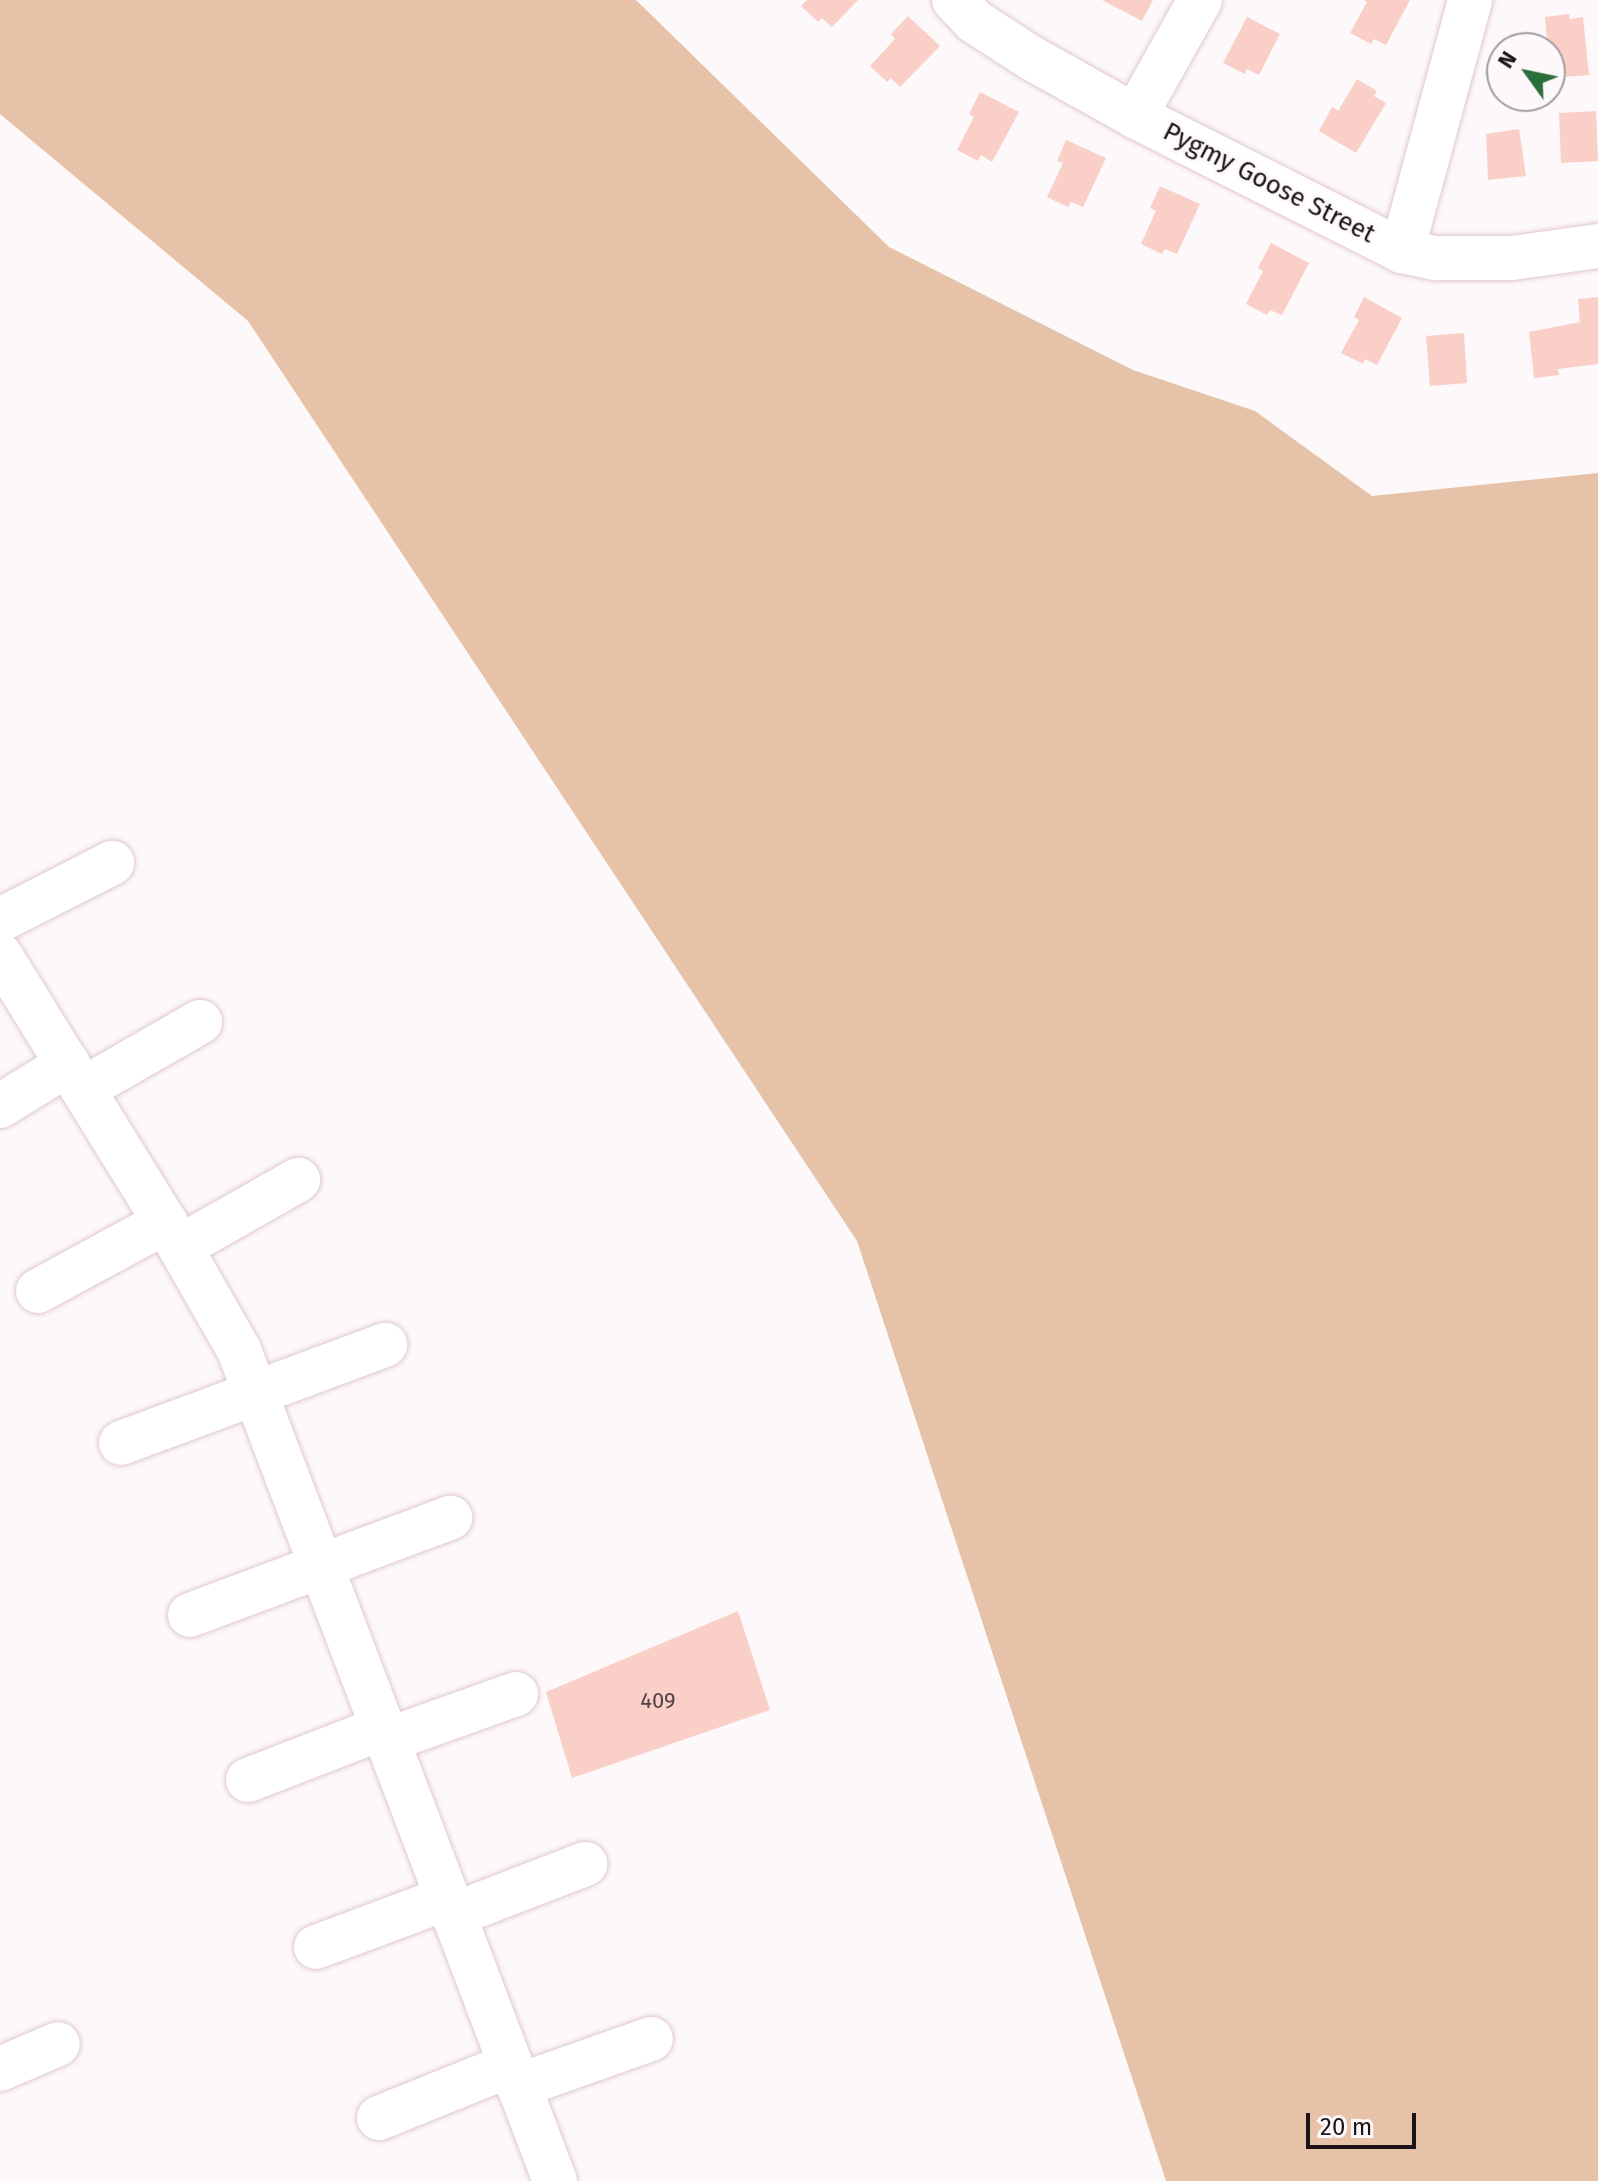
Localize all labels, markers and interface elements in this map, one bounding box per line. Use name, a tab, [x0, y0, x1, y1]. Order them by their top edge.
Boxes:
north arrow	[1486, 32, 1566, 112]
text: N	[1492, 46, 1522, 73]
street label: Pygmy Goose Street	[1158, 116, 1380, 250]
house number: 409	[640, 1688, 676, 1714]
scale bar	[1310, 2097, 1420, 2147]
text: 20 m	[1320, 2113, 1372, 2141]

